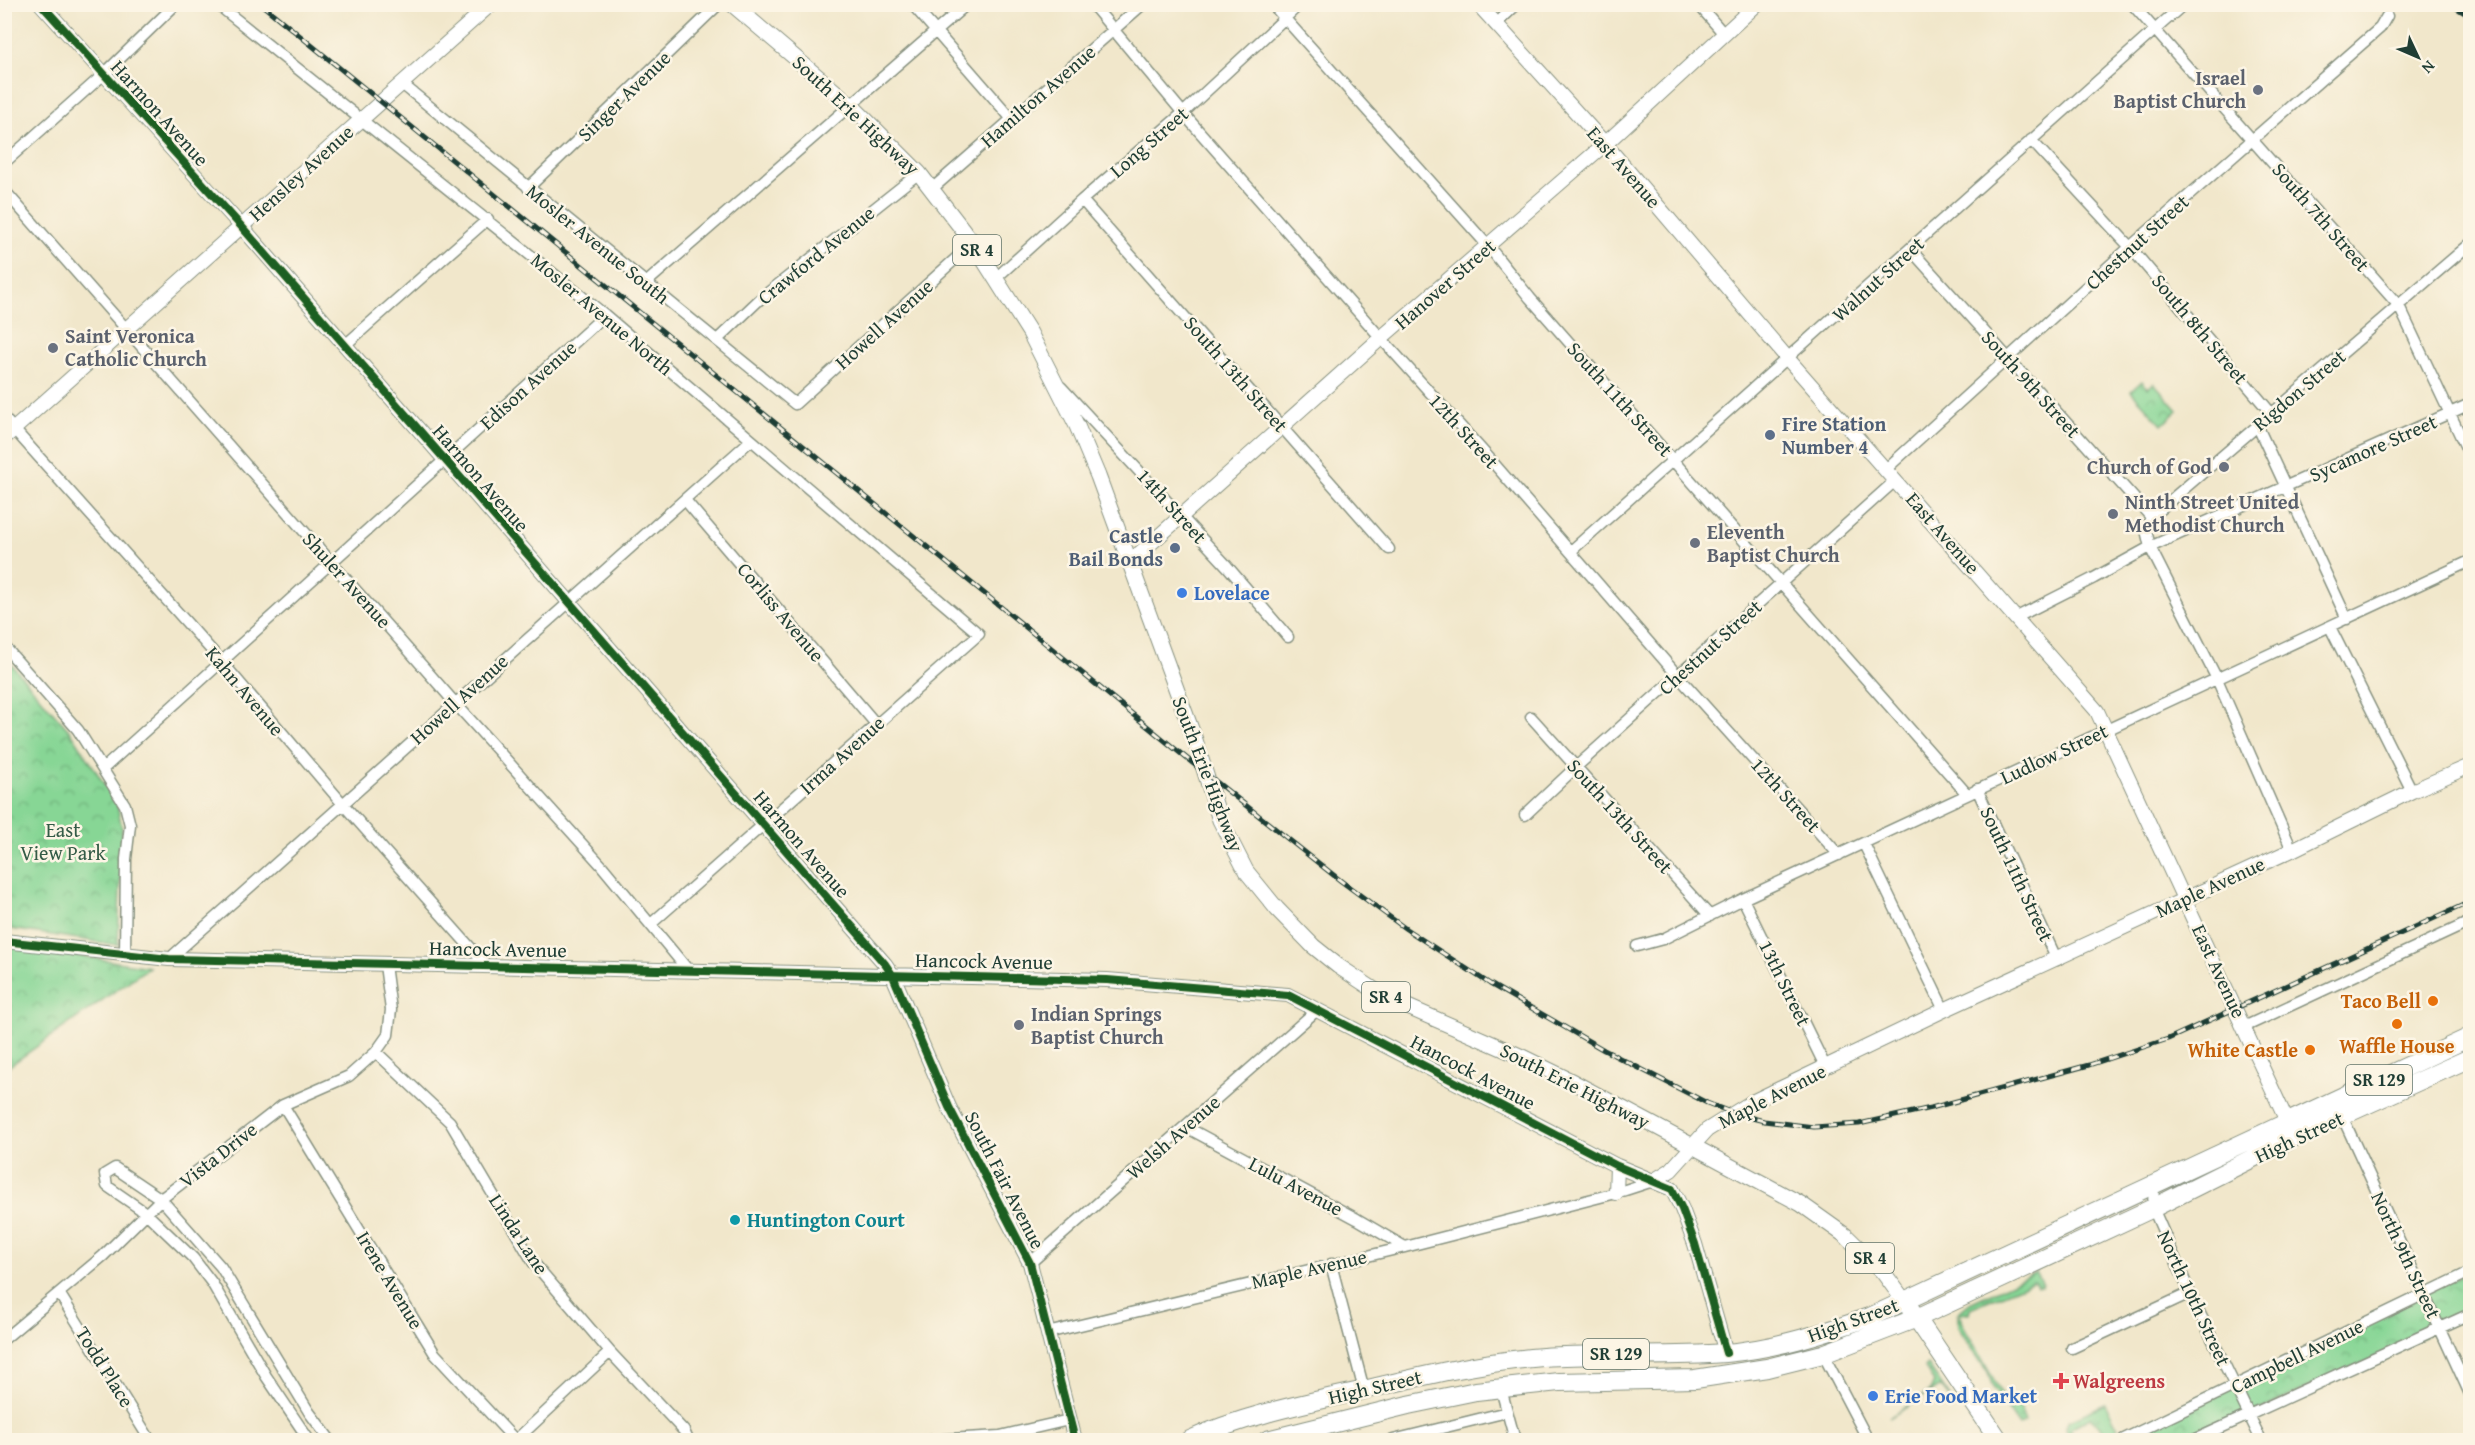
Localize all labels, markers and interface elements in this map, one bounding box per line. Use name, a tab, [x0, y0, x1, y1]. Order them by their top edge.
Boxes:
north arrow	[2388, 27, 2448, 87]
street label: Hamilton Avenue	[974, 37, 1102, 154]
street label: Singer Avenue	[570, 44, 677, 148]
street label: South Erie Highway	[786, 48, 926, 181]
street label: Harmon Avenue	[105, 53, 216, 172]
text: N	[2416, 55, 2441, 80]
place label: Israel Baptist Church	[2113, 63, 2246, 115]
marker: Israel Baptist Church	[2251, 83, 2265, 97]
street label: Long Street	[1103, 99, 1194, 184]
street label: Hensley Avenue	[242, 117, 360, 228]
street label: East Avenue	[1580, 119, 1668, 214]
street label: South 7th Street	[2266, 156, 2377, 278]
street label: Mosler Avenue South	[520, 177, 676, 311]
street label: Chestnut Street	[2078, 187, 2195, 296]
street label: Crawford Avenue	[751, 198, 881, 311]
street label: Walnut Street	[1825, 229, 1930, 328]
street label: Hanover Street	[1388, 231, 1502, 336]
road number: SR 4	[953, 235, 1001, 265]
street label: Mosler Avenue North	[525, 245, 680, 382]
street label: South 8th Street	[2145, 267, 2255, 390]
street label: Howell Avenue	[828, 272, 939, 376]
street label: South 13th Street	[1178, 309, 1295, 438]
place label: Saint Veronica Catholic Church	[65, 321, 207, 373]
street label: South 9th Street	[1975, 323, 2088, 444]
street label: Edison Avenue	[473, 333, 583, 436]
street label: South 11th Street	[1561, 335, 1680, 463]
marker: Saint Veronica Catholic Church	[46, 341, 60, 355]
street label: Rigdon Street	[2246, 342, 2352, 437]
street label: 12th Street	[1423, 387, 1506, 475]
street label: Sycamore Street	[2304, 406, 2441, 489]
place label: Fire Station Number 4	[1782, 409, 1886, 461]
street label: Harmon Avenue	[426, 417, 536, 538]
marker: Fire Station Number 4	[1763, 428, 1777, 442]
place label: Church of God	[2087, 452, 2213, 481]
marker: Church of God	[2217, 460, 2231, 474]
street label: 14th Street	[1131, 462, 1214, 550]
street label: East Avenue	[1899, 485, 1987, 580]
place label: Ninth Street United Methodist Church	[2125, 487, 2300, 539]
marker: Ninth Street United Methodist Church	[2106, 507, 2120, 521]
place label: Eleventh Baptist Church	[1707, 517, 1840, 569]
place label: Castle Bail Bonds	[1069, 521, 1163, 573]
street label: Shuler Avenue	[296, 525, 399, 634]
marker: Eleventh Baptist Church	[1688, 536, 1702, 550]
marker: Castle Bail Bonds	[1168, 541, 1182, 555]
street label: Corliss Avenue	[731, 556, 832, 668]
place label: Lovelace	[1194, 578, 1270, 607]
marker: Lovelace	[1175, 586, 1189, 600]
street label: Chestnut Street	[1651, 592, 1768, 701]
street label: Kahn Avenue	[199, 639, 292, 742]
street label: Howell Avenue	[403, 647, 514, 751]
street label: South Erie Highway	[1165, 692, 1252, 856]
street label: Irma Avenue	[793, 708, 891, 801]
street label: Ludlow Street	[1995, 716, 2112, 791]
street label: 12th Street	[1745, 751, 1828, 839]
street label: South 13th Street	[1561, 752, 1680, 880]
street label: Harmon Avenue	[747, 783, 857, 904]
street label: South 11th Street	[1973, 801, 2061, 946]
park label: East View Park	[20, 815, 106, 867]
street label: Maple Avenue	[2150, 849, 2269, 925]
street label: East Avenue	[2185, 919, 2254, 1022]
street label: Hancock Avenue	[429, 933, 567, 964]
street label: 13th Street	[1752, 935, 1819, 1031]
street label: Hancock Avenue	[915, 945, 1053, 976]
road number: SR 4	[1362, 982, 1410, 1012]
place label: Taco Bell	[2341, 986, 2421, 1015]
marker: Taco Bell	[2426, 994, 2440, 1008]
place label: Indian Springs Baptist Church	[1031, 999, 1164, 1051]
marker: Waffle House	[2390, 1017, 2404, 1031]
marker: Indian Springs Baptist Church	[1012, 1018, 1026, 1032]
street label: Hancock Avenue	[1406, 1026, 1541, 1117]
place label: Waffle House	[2339, 1031, 2455, 1060]
street label: South Erie Highway	[1495, 1035, 1655, 1136]
place label: White Castle	[2187, 1035, 2298, 1064]
marker: White Castle	[2303, 1043, 2317, 1057]
street label: Maple Avenue	[1713, 1056, 1831, 1135]
road number: SR 129	[2346, 1065, 2412, 1095]
street label: Welsh Avenue	[1119, 1088, 1226, 1186]
street label: High Street	[2250, 1103, 2348, 1170]
street label: South Fair Avenue	[958, 1106, 1053, 1254]
street label: Vista Drive	[172, 1115, 263, 1194]
street label: Lulu Avenue	[1244, 1149, 1348, 1223]
street label: North 9th Street	[2364, 1187, 2449, 1323]
street label: Linda Lane	[482, 1188, 556, 1280]
place label: Huntington Court	[747, 1205, 905, 1234]
marker: Huntington Court	[728, 1213, 742, 1227]
street label: Irene Avenue	[350, 1225, 431, 1334]
street label: North 10th Street	[2150, 1225, 2239, 1370]
street label: Maple Avenue	[1248, 1241, 1369, 1296]
road number: SR 4	[1846, 1243, 1894, 1273]
street label: High Street	[1803, 1290, 1902, 1349]
street label: Campbell Avenue	[2226, 1311, 2368, 1400]
street label: Todd Place	[69, 1321, 142, 1413]
road number: SR 129	[1583, 1339, 1649, 1369]
street label: High Street	[1325, 1362, 1424, 1411]
place label: Walgreens	[2073, 1366, 2165, 1395]
marker: Walgreens	[2054, 1374, 2068, 1388]
place label: Erie Food Market	[1885, 1381, 2037, 1410]
marker: Erie Food Market	[1866, 1389, 1880, 1403]

